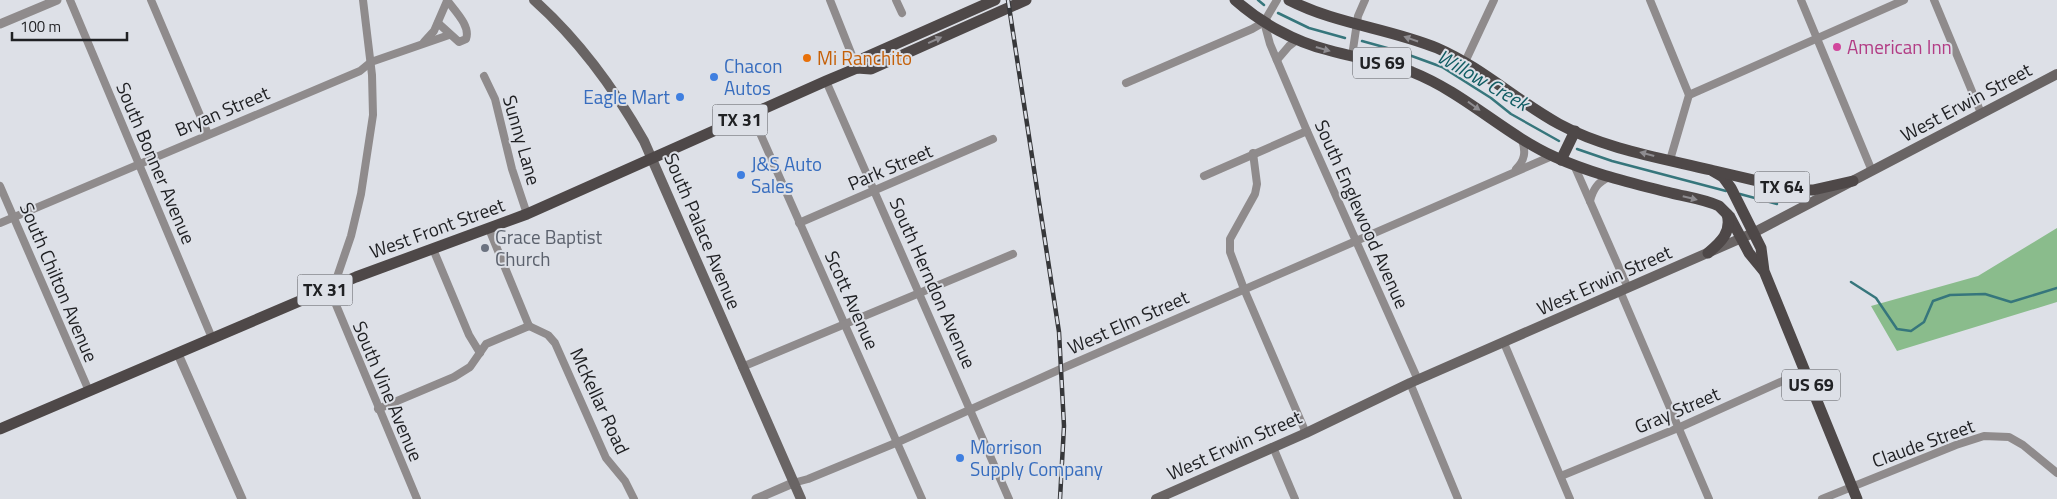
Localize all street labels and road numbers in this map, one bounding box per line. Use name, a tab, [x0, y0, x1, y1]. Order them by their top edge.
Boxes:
road number: US 69	[1353, 48, 1411, 78]
street label: West Erwin Street	[1895, 55, 2037, 148]
street label: South Bonner Avenue	[109, 77, 204, 248]
street label: Bryan Street	[170, 77, 274, 143]
street label: Sunny Lane	[496, 91, 549, 188]
road number: TX 31	[712, 104, 768, 136]
street label: South Englewood Avenue	[1308, 115, 1417, 313]
street label: Park Street	[843, 136, 937, 197]
street label: South Palace Avenue	[657, 148, 750, 314]
road number: TX 64	[1754, 172, 1810, 202]
street label: West Front Street	[365, 190, 509, 265]
street label: South Herndon Avenue	[883, 193, 984, 373]
street label: South Chilton Avenue	[13, 197, 106, 366]
street label: West Erwin Street	[1532, 237, 1676, 322]
street label: Scott Avenue	[818, 246, 887, 354]
road number: TX 31	[298, 274, 352, 306]
street label: West Elm Street	[1063, 282, 1193, 361]
street label: South Vine Avenue	[346, 316, 431, 466]
street label: McKellar Road	[563, 343, 638, 459]
road number: US 69	[1782, 370, 1840, 400]
street label: Gray Street	[1630, 378, 1724, 440]
street label: West Erwin Street	[1162, 402, 1306, 487]
street label: Claude Street	[1868, 410, 1978, 474]

